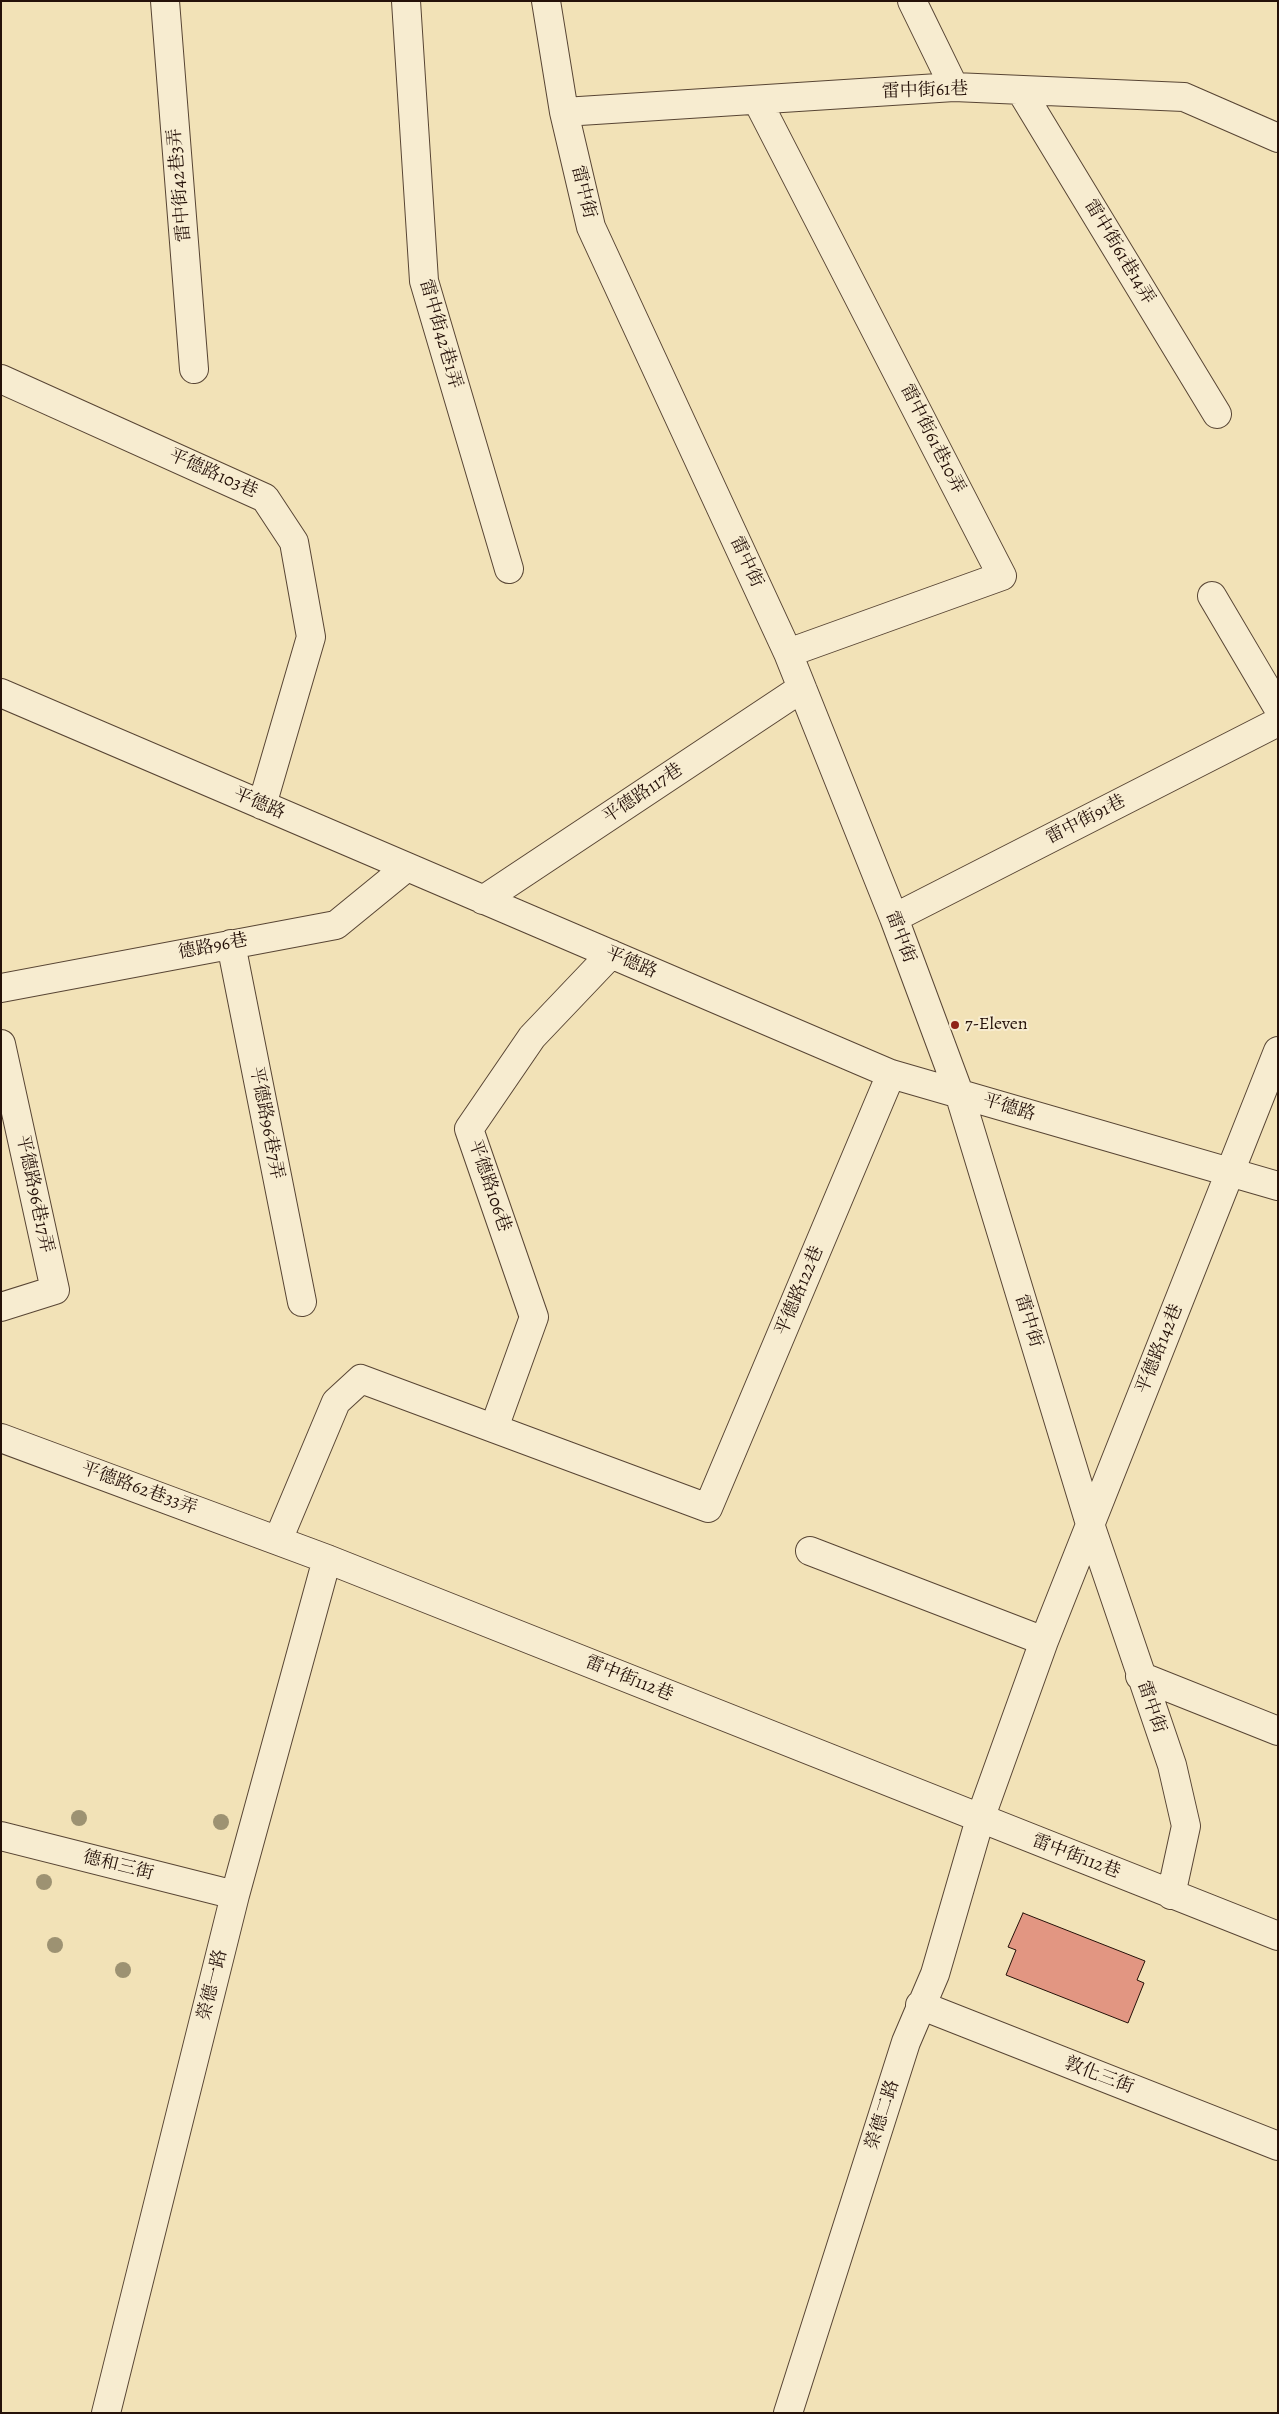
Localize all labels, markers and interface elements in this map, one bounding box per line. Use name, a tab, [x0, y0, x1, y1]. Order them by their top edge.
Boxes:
street label: 雷中街61巷	[881, 79, 969, 103]
street label: 雷中街42巷3弄	[164, 127, 196, 243]
street label: 雷中街	[566, 163, 600, 221]
street label: 雷中街61巷14弄	[1079, 196, 1159, 308]
street label: 雷中街42巷1弄	[414, 277, 466, 391]
street label: 雷中街61巷10弄	[895, 381, 969, 497]
street label: 平德路103巷	[165, 445, 261, 503]
street label: 雷中街	[725, 533, 767, 591]
street label: 平德路117巷	[599, 759, 687, 829]
street label: 平德路	[230, 784, 288, 824]
street label: 雷中街91巷	[1043, 791, 1129, 849]
street label: 雷中街	[880, 908, 920, 966]
street label: 德路96巷	[176, 930, 250, 964]
street label: 平德路	[602, 943, 660, 983]
place label: 7-Eleven	[965, 1014, 1028, 1036]
marker: 7-Eleven	[949, 1019, 961, 1031]
street label: 平德路96巷7弄	[245, 1065, 287, 1181]
street label: 平德路	[980, 1090, 1038, 1126]
street label: 平德路96巷17弄	[11, 1133, 57, 1255]
street label: 平德路106巷	[463, 1137, 515, 1235]
street label: 平德路122巷	[771, 1243, 829, 1339]
street label: 雷中街	[1010, 1292, 1046, 1350]
street label: 平德路142巷	[1132, 1301, 1188, 1397]
street label: 平德路62巷33弄	[78, 1458, 200, 1520]
street label: 雷中街112巷	[582, 1652, 676, 1706]
street label: 雷中街	[1132, 1678, 1170, 1736]
street label: 雷中街112巷	[1029, 1830, 1123, 1884]
street label: 德和三街	[80, 1847, 156, 1885]
street label: 榮德一路	[194, 1947, 232, 2023]
street label: 敦化三街	[1062, 2053, 1136, 2099]
street label: 榮德二路	[862, 2077, 904, 2153]

